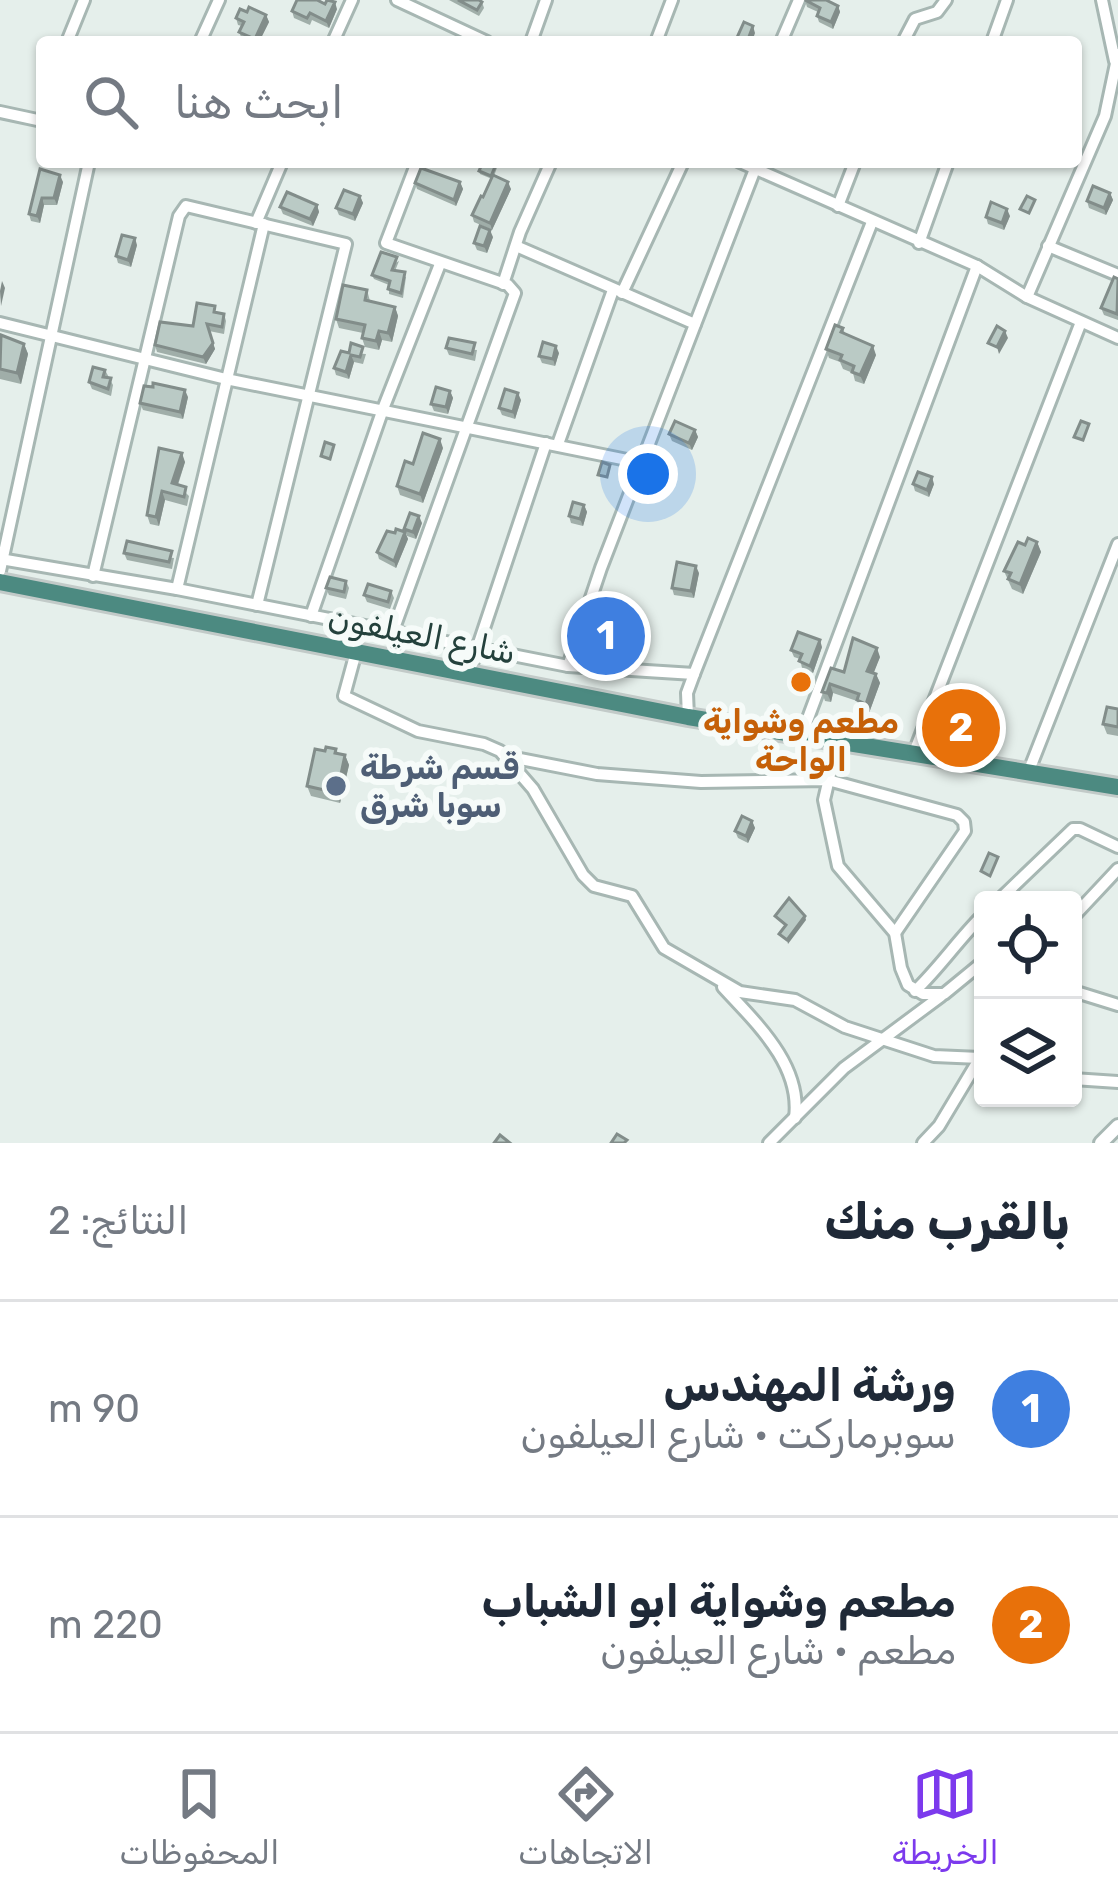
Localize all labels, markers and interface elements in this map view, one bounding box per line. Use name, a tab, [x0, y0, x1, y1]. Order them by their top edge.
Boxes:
search box	[36, 36, 1082, 168]
icon: search	[78, 69, 144, 135]
text: ابحث هنا	[174, 76, 344, 129]
your location	[618, 444, 678, 504]
pin: 1	[567, 591, 645, 681]
street label: شارع العيلفون	[324, 597, 519, 676]
marker: مطعم وشواية الواحة	[788, 669, 814, 695]
pin: 2	[922, 683, 1000, 773]
place label: مطعم وشواية الواحة	[703, 702, 899, 779]
place label: قسم شرطة سوبا شرق	[360, 748, 519, 825]
marker: قسم شرطة سوبا شرق	[323, 773, 349, 799]
map controls	[974, 891, 1082, 1107]
button: locate	[974, 891, 1082, 999]
button: layers	[974, 999, 1082, 1107]
text: بالقرب منك	[824, 1191, 1070, 1252]
text: النتائج: 2	[48, 1198, 188, 1244]
text: ورشة المهندس	[663, 1359, 956, 1412]
text: 90 m	[48, 1386, 140, 1432]
text: 1	[1021, 1386, 1041, 1432]
text: سوبرماركت · شارع العيلفون	[521, 1412, 956, 1458]
text: مطعم وشواية ابو الشباب	[482, 1575, 956, 1628]
text: 220 m	[48, 1602, 163, 1648]
text: 2	[1018, 1602, 1044, 1648]
text: مطعم · شارع العيلفون	[600, 1628, 956, 1674]
tab: المحفوظات	[119, 1761, 280, 1872]
tab: الاتجاهات	[518, 1761, 653, 1872]
tab: الخريطة	[891, 1761, 999, 1872]

